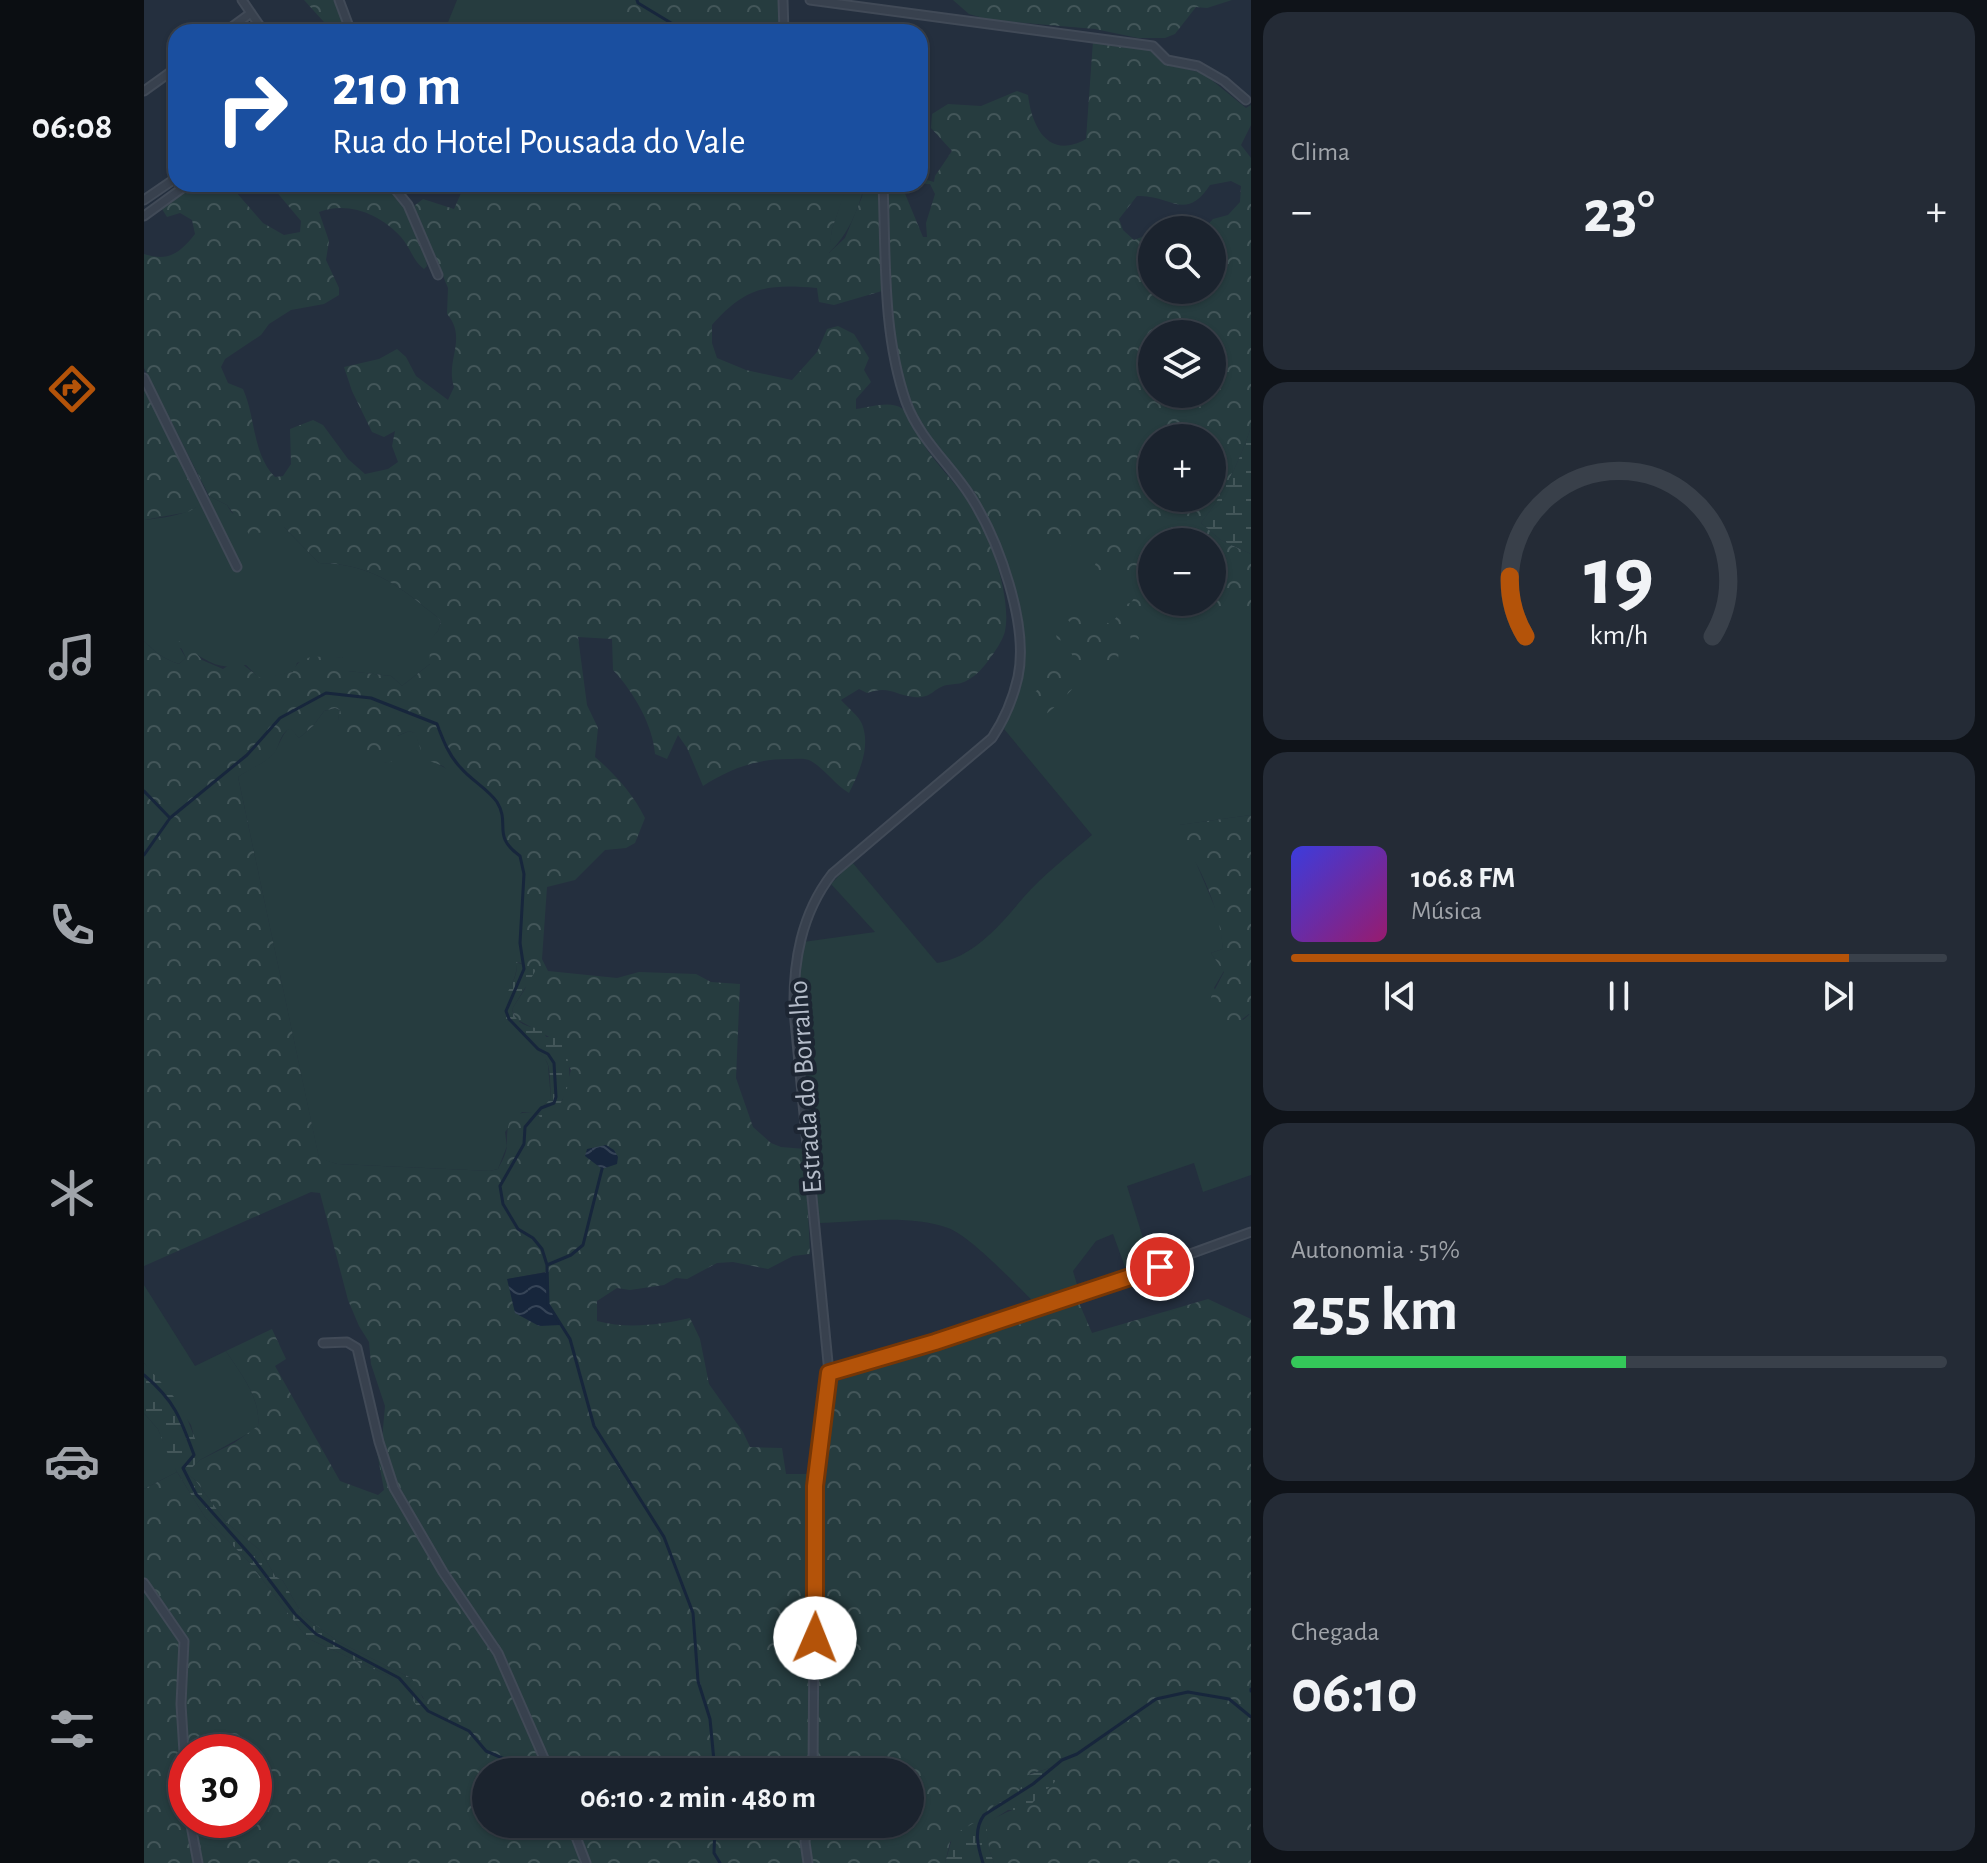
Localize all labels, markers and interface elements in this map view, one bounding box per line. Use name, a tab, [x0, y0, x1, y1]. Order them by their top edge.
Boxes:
icon: right	[200, 56, 304, 160]
text: 210 m	[332, 59, 461, 115]
text: 06:08	[32, 109, 112, 145]
text: Rua do Hotel Pousada do Vale	[332, 124, 746, 160]
text: Clima	[1291, 139, 1350, 165]
text: 23°	[1583, 183, 1655, 243]
text: −	[1291, 190, 1312, 234]
text: +	[1926, 190, 1947, 234]
map controls	[1138, 216, 1226, 616]
button: search	[1138, 216, 1226, 304]
button: layers	[1138, 320, 1226, 408]
icon: directions	[44, 361, 100, 417]
button: +	[1138, 424, 1226, 512]
button: −	[1138, 528, 1226, 616]
text: 19	[1584, 536, 1654, 620]
text: km/h	[1590, 621, 1648, 650]
icon: music	[44, 629, 100, 685]
text: 106.8 FM	[1411, 863, 1515, 893]
icon: phone	[44, 897, 100, 953]
text: Música	[1411, 898, 1482, 924]
icon: previous	[1378, 974, 1422, 1018]
icon: pause	[1597, 974, 1641, 1018]
icon: next	[1816, 974, 1860, 1018]
street label: Estrada do Borralho	[785, 979, 827, 1194]
icon: climate	[44, 1165, 100, 1221]
pin	[1126, 1233, 1194, 1301]
text: Autonomia · 51%	[1291, 1237, 1460, 1263]
icon: arrive	[1138, 1245, 1182, 1289]
text: 255 km	[1291, 1281, 1458, 1341]
icon: car	[44, 1433, 100, 1489]
position arrow	[773, 1596, 857, 1680]
text: Chegada	[1291, 1619, 1380, 1645]
text: 06:10	[1291, 1663, 1418, 1723]
icon: filters	[44, 1701, 100, 1757]
speed limit sign: 30	[168, 1734, 272, 1838]
text: 06:10 · 2 min · 480 m	[580, 1783, 816, 1813]

